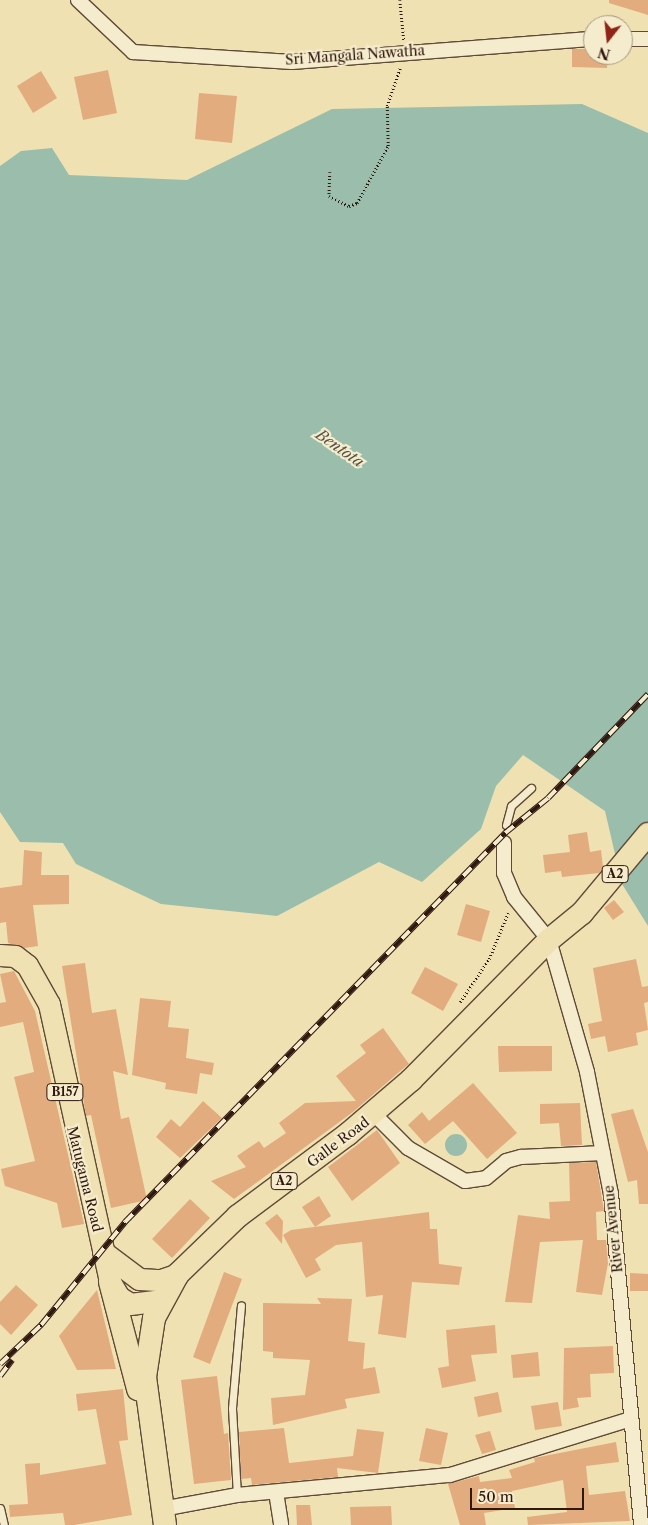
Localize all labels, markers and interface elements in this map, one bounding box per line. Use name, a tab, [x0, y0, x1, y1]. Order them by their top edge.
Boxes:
north arrow	[583, 15, 633, 65]
street label: Sri Mangala Nawatha	[284, 42, 426, 68]
text: N	[596, 43, 612, 64]
water label: Bentota	[313, 425, 367, 471]
road number: A2	[601, 864, 629, 884]
road number: B157	[46, 1082, 84, 1102]
street label: Galle Road	[304, 1113, 372, 1171]
street label: Matugama Road	[64, 1124, 106, 1234]
road number: A2	[270, 1172, 298, 1190]
street label: River Avenue	[600, 1184, 626, 1274]
scale bar	[473, 1478, 587, 1510]
text: 50 m	[478, 1487, 514, 1506]

